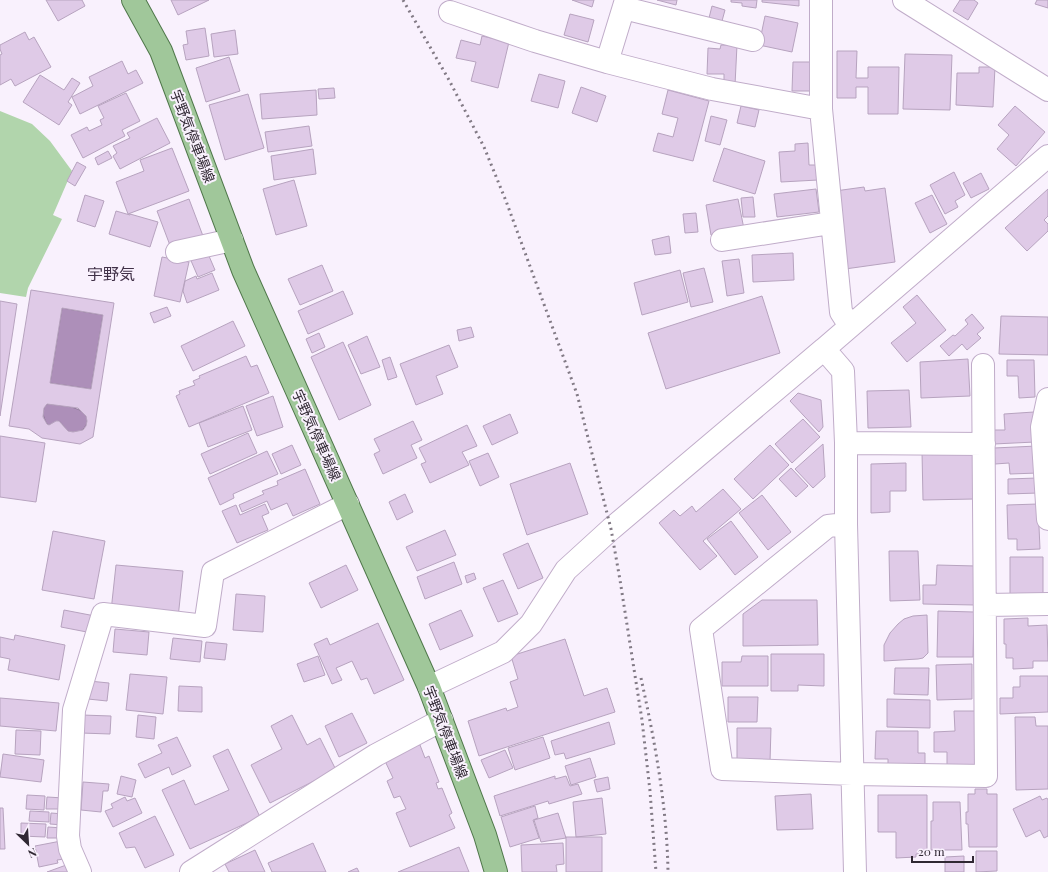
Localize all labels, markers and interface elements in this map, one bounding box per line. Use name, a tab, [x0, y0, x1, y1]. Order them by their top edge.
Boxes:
street label: 宇野気停車場線	[167, 87, 219, 185]
district label: 宇野気	[87, 263, 135, 284]
street label: 宇野気停車場線	[288, 386, 346, 484]
street label: 宇野気停車場線	[420, 683, 472, 781]
north arrow	[8, 824, 48, 864]
scale bar	[912, 838, 973, 864]
text: 20 m	[918, 843, 945, 859]
text: N	[26, 845, 39, 862]

